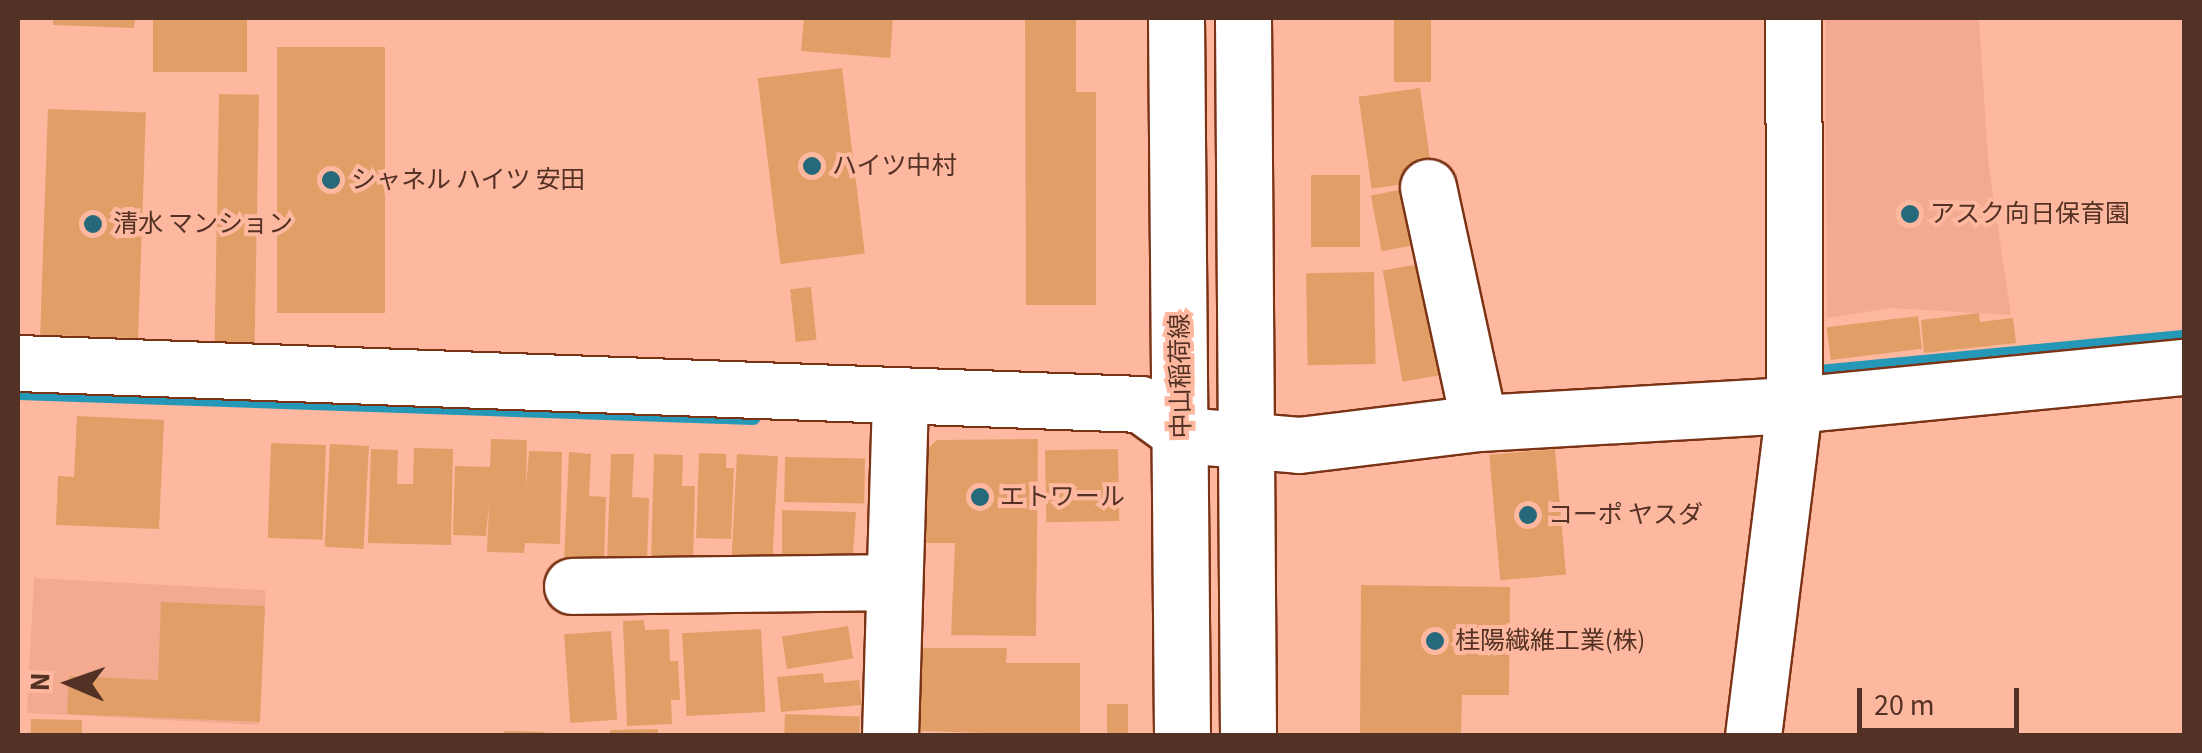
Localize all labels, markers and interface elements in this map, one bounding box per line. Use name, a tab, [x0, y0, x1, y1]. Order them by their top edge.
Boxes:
place label: ハイツ中村	[832, 151, 957, 181]
marker: ハイツ中村	[801, 155, 823, 177]
place label: シャネル ハイツ 安田	[351, 165, 586, 195]
marker: シャネル ハイツ 安田	[320, 169, 342, 191]
place label: アスク向日保育園	[1930, 199, 2130, 229]
marker: アスク向日保育園	[1899, 203, 1921, 225]
place label: 清水 マンション	[113, 209, 293, 239]
marker: 清水 マンション	[82, 213, 104, 235]
street label: 中山稲荷線	[1165, 313, 1197, 439]
place label: エトワール	[1000, 482, 1125, 512]
marker: エトワール	[969, 486, 991, 508]
place label: コーポ ヤスダ	[1548, 500, 1703, 530]
marker: コーポ ヤスダ	[1517, 504, 1539, 526]
place label: 桂陽繊維工業(株)	[1455, 626, 1645, 656]
marker: 桂陽繊維工業(株)	[1424, 630, 1446, 652]
north arrow	[20, 633, 120, 733]
scale bar	[1862, 668, 2024, 730]
text: N	[20, 672, 60, 692]
text: 20 m	[1874, 684, 1935, 727]

